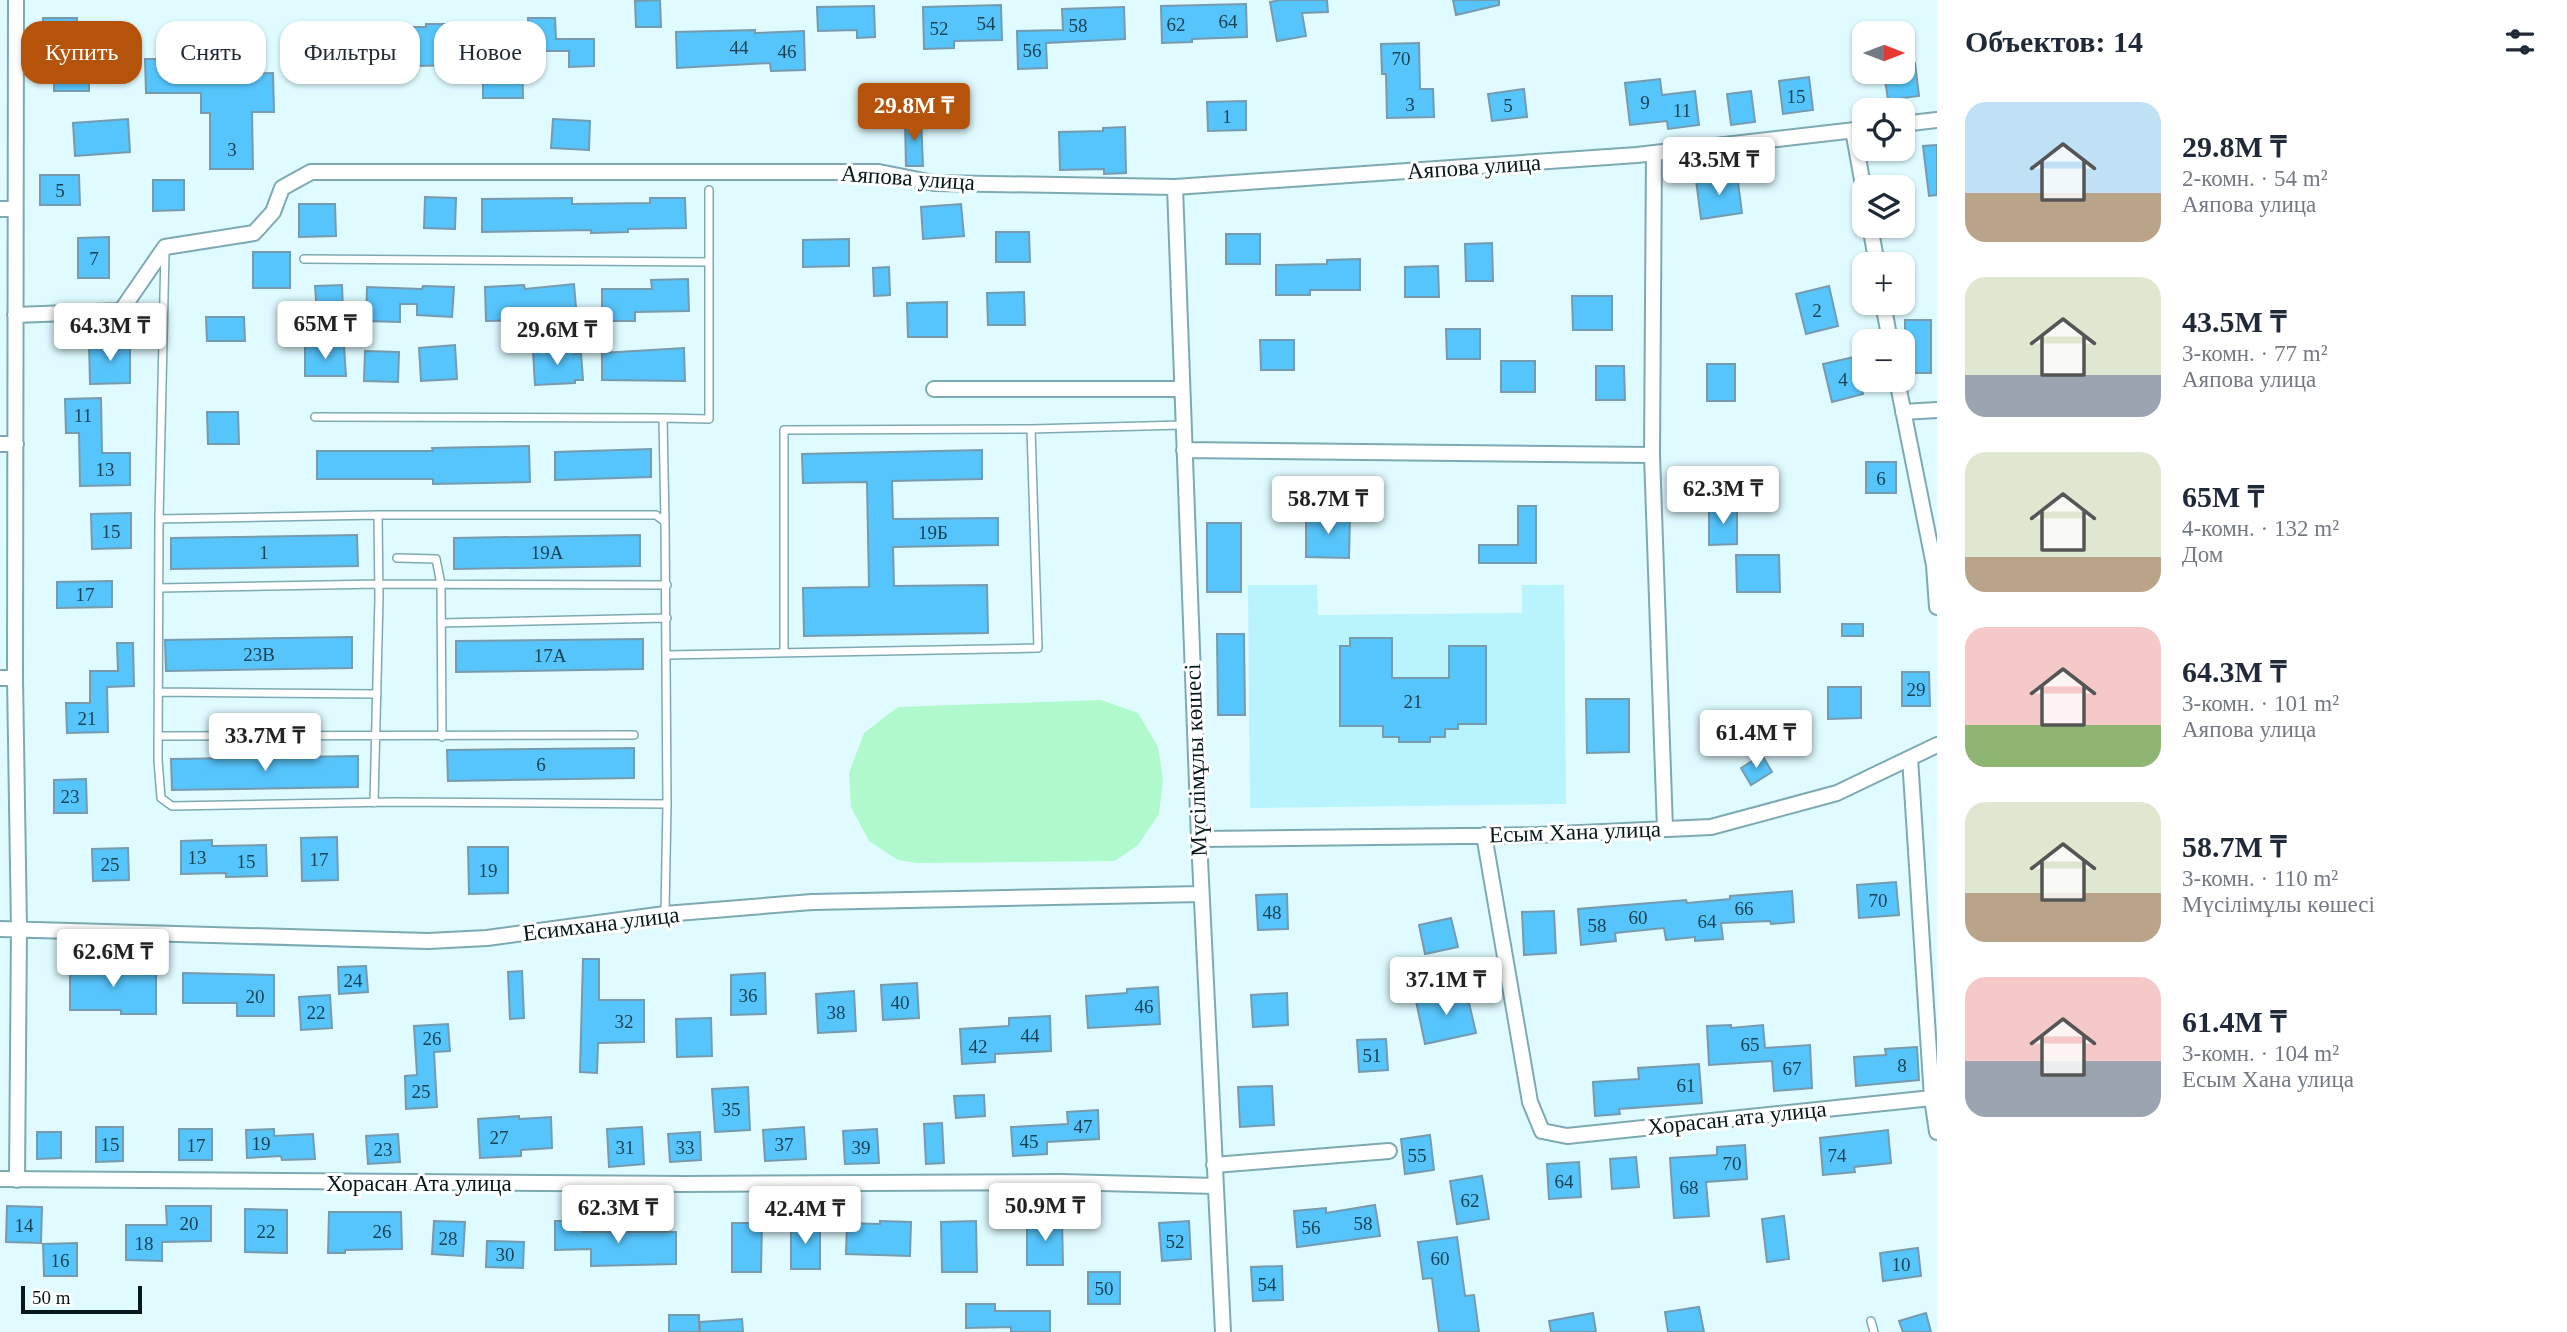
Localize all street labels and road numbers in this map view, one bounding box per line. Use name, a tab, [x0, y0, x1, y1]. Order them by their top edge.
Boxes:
street label: Аяпова улица	[1406, 150, 1542, 184]
street label: Аяпова улица	[840, 161, 976, 195]
street label: Мүсілімұлы көшесі	[1180, 663, 1212, 857]
street label: Есым Хана улица	[1489, 817, 1661, 847]
street label: Есимхана улица	[521, 902, 681, 946]
street label: Хорасан ата улица	[1646, 1096, 1828, 1140]
street label: Хорасан Ата улица	[326, 1171, 512, 1196]

